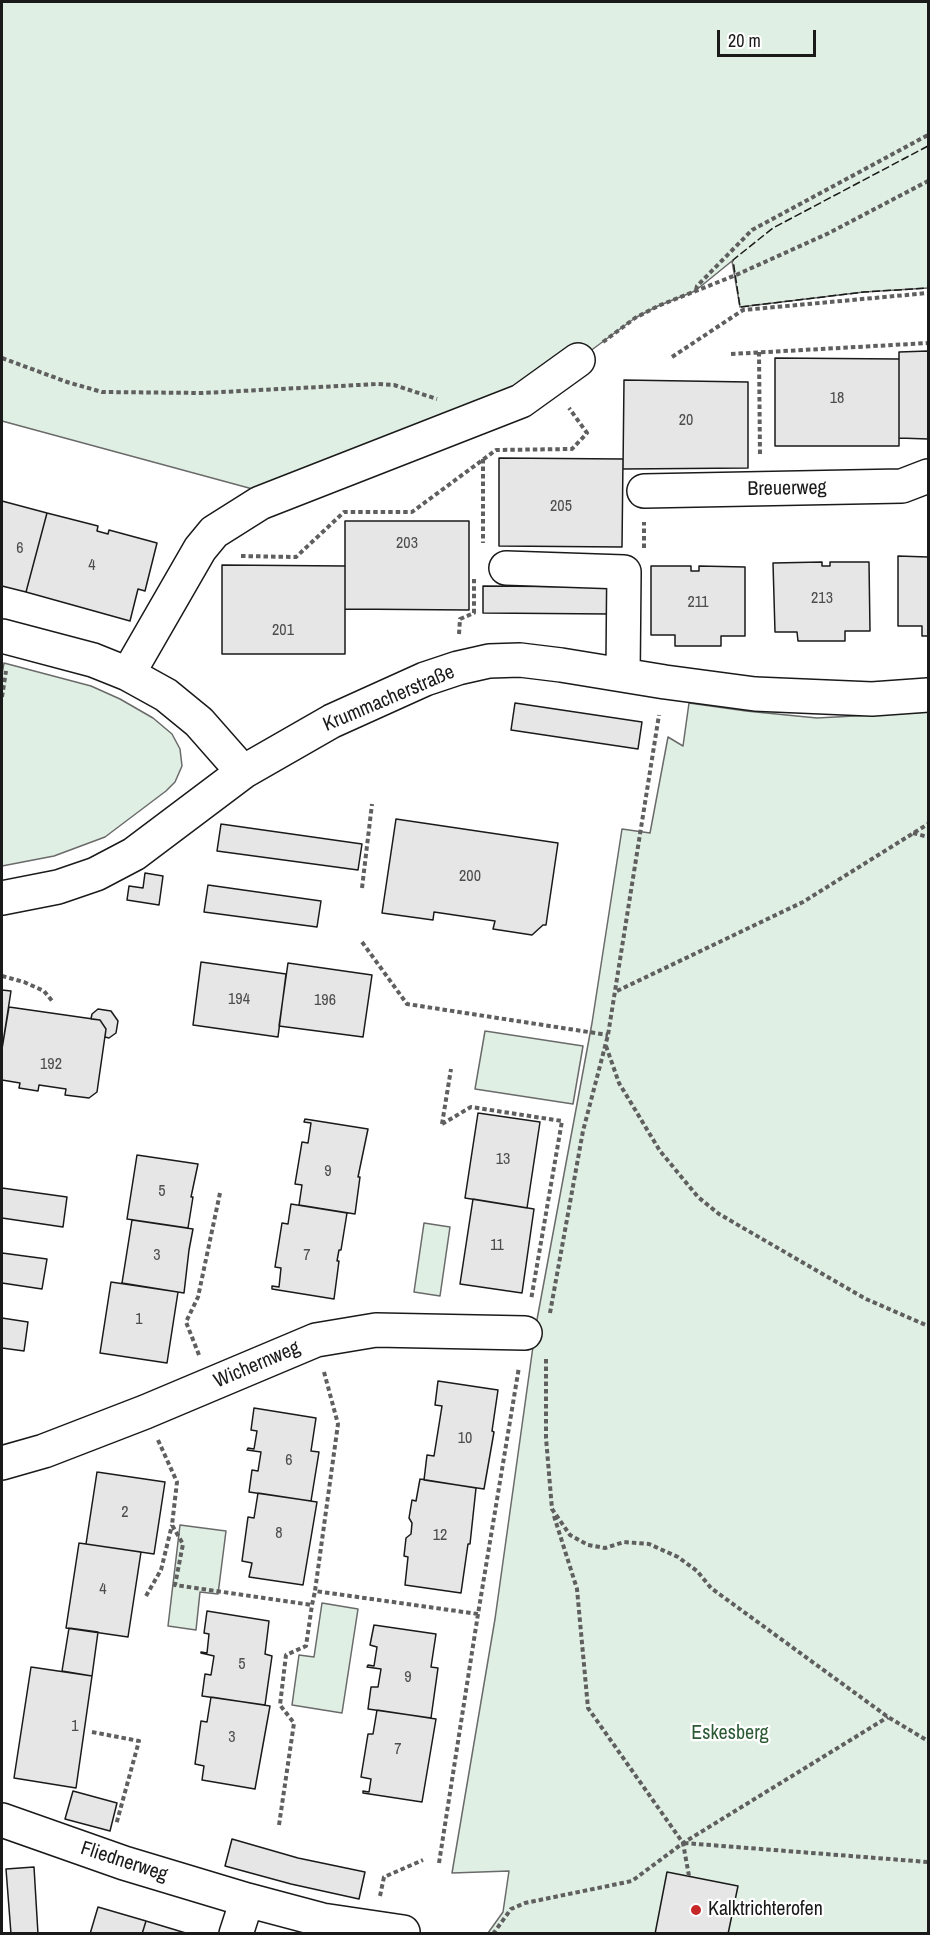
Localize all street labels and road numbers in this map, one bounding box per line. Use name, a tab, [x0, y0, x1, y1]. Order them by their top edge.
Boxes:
street label: Breuerweg	[747, 476, 827, 502]
street label: Krummacherstraße	[320, 661, 458, 737]
street label: Wichernweg	[210, 1336, 304, 1394]
street label: Fliednerweg	[77, 1837, 171, 1887]

